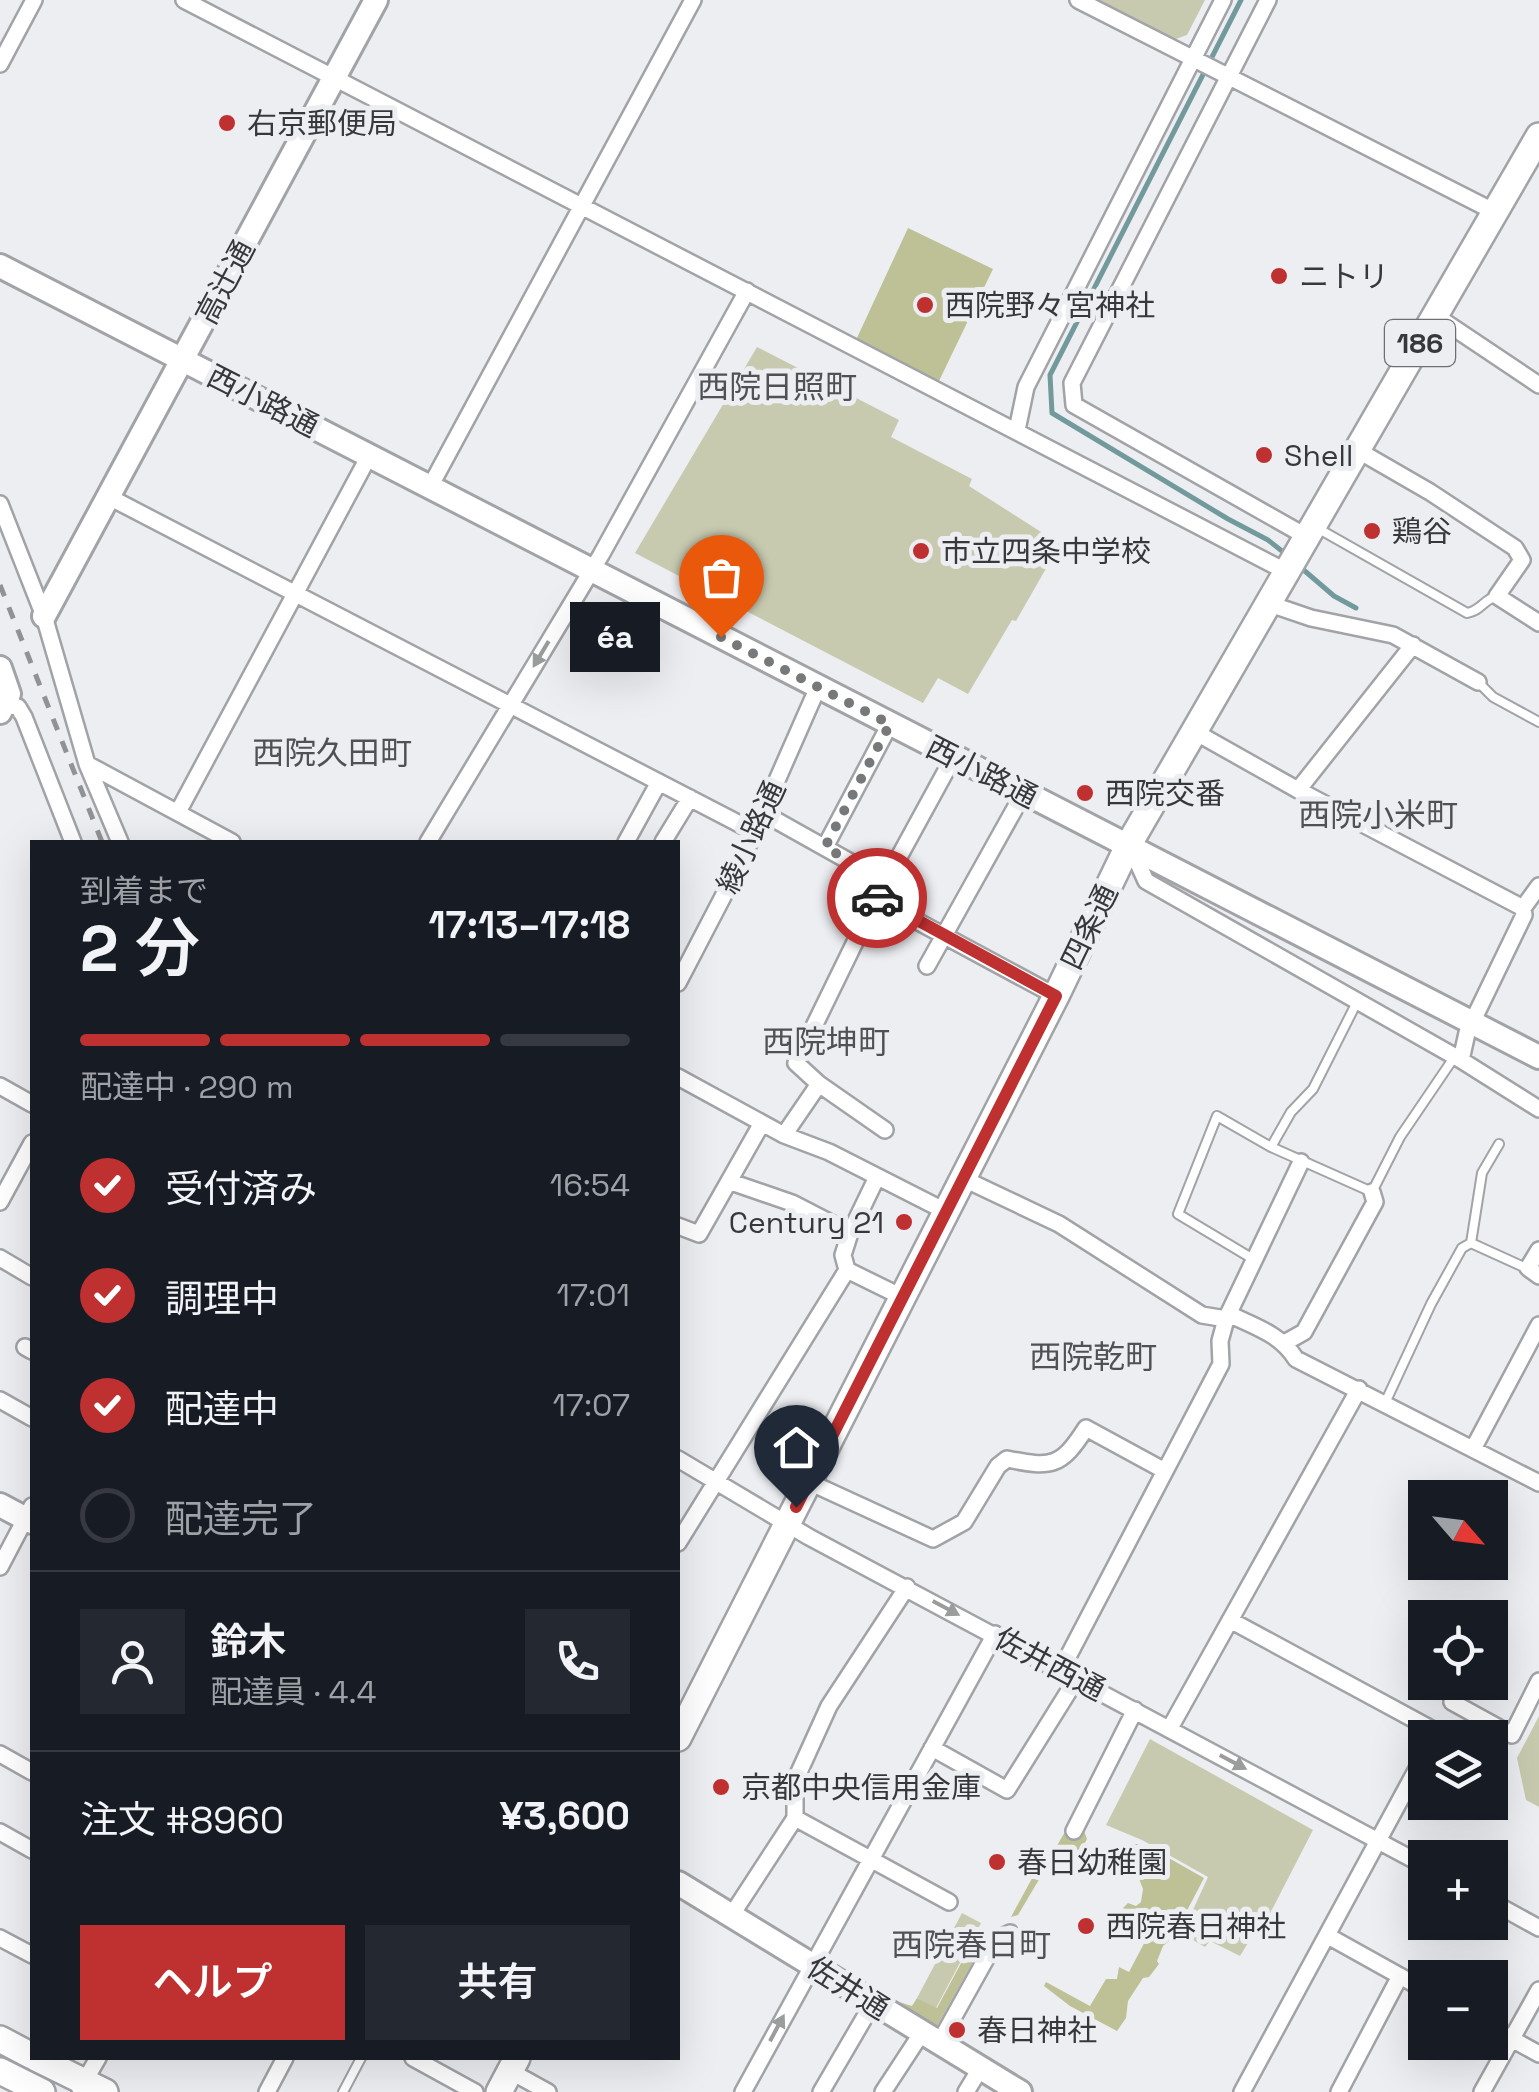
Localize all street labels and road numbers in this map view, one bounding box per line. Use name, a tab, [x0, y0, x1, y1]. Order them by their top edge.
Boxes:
street label: 高辻通	[187, 233, 263, 331]
road number: 186	[1385, 320, 1455, 366]
street label: 西小路通	[201, 356, 325, 446]
street label: 西小路通	[920, 727, 1044, 817]
street label: 綾小路通	[708, 774, 794, 900]
street label: 四条通	[1052, 878, 1126, 976]
street label: 佐井西通	[988, 1619, 1112, 1709]
street label: 佐井通	[800, 1948, 896, 2028]

